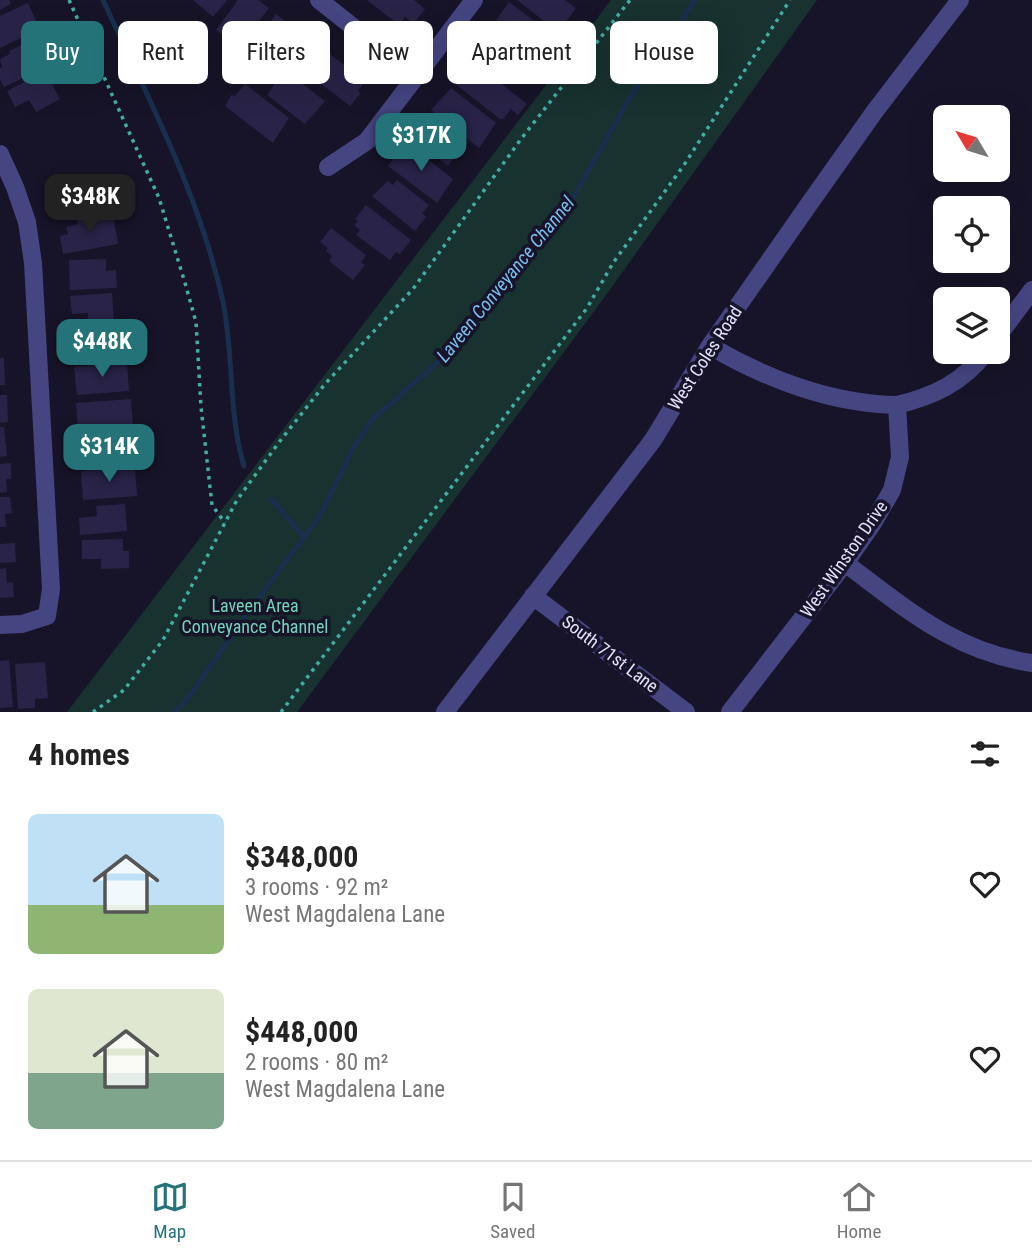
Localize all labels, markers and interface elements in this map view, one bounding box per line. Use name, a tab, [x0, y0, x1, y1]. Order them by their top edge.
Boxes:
chip: Buy	[21, 21, 104, 84]
chip: Rent	[118, 21, 208, 84]
chip: Filters	[222, 21, 330, 84]
chip: New	[344, 21, 433, 84]
chip: Apartment	[447, 21, 596, 84]
chip: House	[610, 21, 718, 84]
north arrow	[933, 105, 1010, 182]
map controls	[933, 105, 1010, 364]
pin: $317K	[372, 114, 470, 173]
text: $317K	[391, 122, 451, 149]
pin: $348K	[41, 174, 139, 234]
text: $348K	[60, 183, 120, 210]
water label: Laveen Conveyance Channel	[432, 191, 580, 367]
button: locate	[933, 196, 1010, 273]
button: layers	[933, 287, 1010, 364]
street label: West Coles Road	[663, 302, 746, 414]
pin: $448K	[53, 320, 151, 379]
text: $448K	[72, 328, 132, 355]
pin: $314K	[60, 424, 158, 484]
text: $314K	[79, 433, 139, 460]
street label: West Winston Drive	[796, 496, 892, 621]
park label: Laveen Area Conveyance Channel	[182, 595, 328, 637]
street label: South 71st Lane	[558, 611, 663, 697]
icon: filters	[966, 735, 1004, 773]
text: 4 homes	[28, 737, 130, 772]
text: $348,000	[245, 839, 358, 874]
icon: home	[84, 842, 168, 926]
icon: heart	[966, 865, 1004, 903]
text: 3 rooms · 92 m²	[245, 874, 388, 901]
text: West Magdalena Lane	[245, 901, 445, 928]
text: $448,000	[245, 1014, 358, 1049]
icon: home	[84, 1017, 168, 1101]
icon: heart	[966, 1040, 1004, 1078]
text: 2 rooms · 80 m²	[245, 1049, 388, 1076]
text: West Magdalena Lane	[245, 1076, 445, 1103]
tab: Map	[151, 1178, 189, 1243]
tab: Saved	[490, 1178, 535, 1243]
tab: Home	[837, 1178, 881, 1243]

